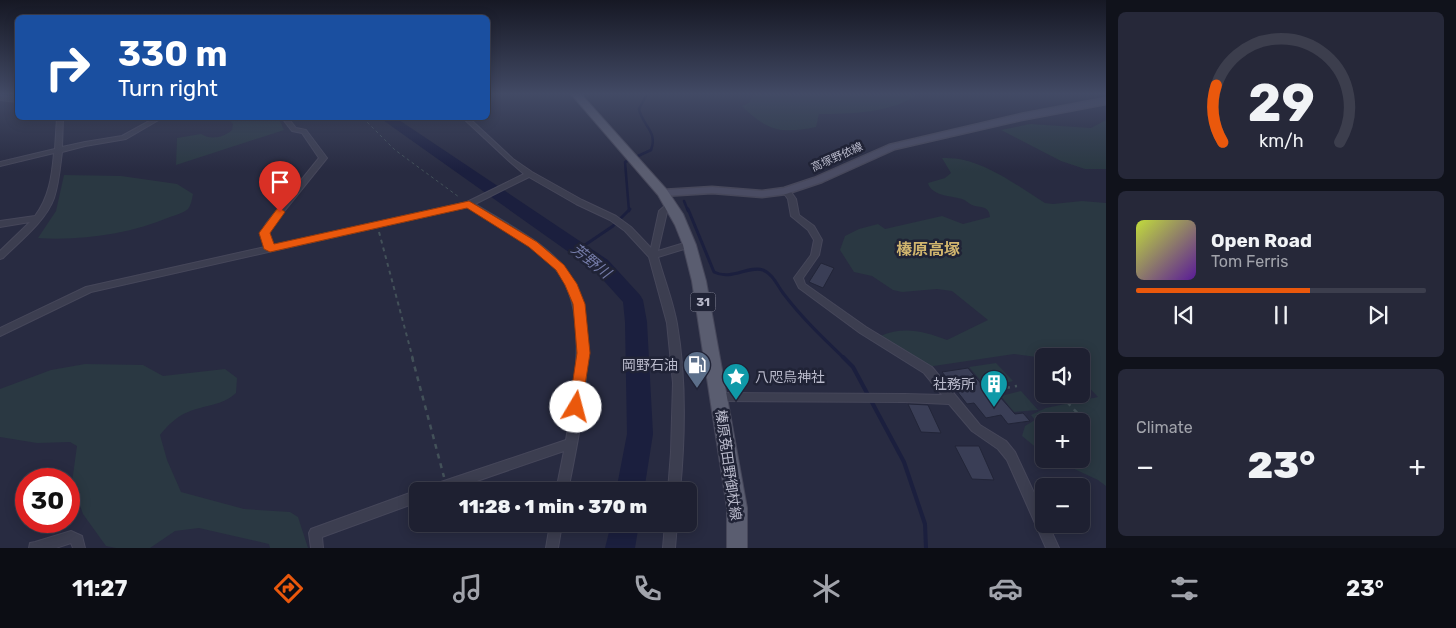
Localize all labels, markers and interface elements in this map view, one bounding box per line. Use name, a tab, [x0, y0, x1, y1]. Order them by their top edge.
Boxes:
text: 330 m	[118, 33, 227, 75]
icon: right	[35, 35, 100, 100]
text: 29	[1247, 72, 1315, 134]
text: Turn right	[118, 75, 218, 102]
text: km/h	[1259, 130, 1303, 151]
street label: 高塚野依線	[809, 140, 865, 174]
pin	[259, 161, 301, 212]
icon: arrive	[266, 168, 294, 196]
text: Open Road	[1211, 229, 1312, 252]
water label: 芳野川	[568, 240, 616, 283]
district label: 榛原高塚	[896, 240, 960, 259]
text: Tom Ferris	[1211, 252, 1288, 271]
road number: 31	[690, 292, 716, 312]
icon: previous	[1170, 301, 1198, 329]
icon: pause	[1267, 301, 1295, 329]
icon: next	[1364, 301, 1392, 329]
map controls	[1035, 348, 1090, 533]
button: sound	[1035, 348, 1090, 403]
fuel station icon: 岡野石油	[682, 350, 712, 389]
place label: 岡野石油	[622, 357, 678, 374]
place icon: 八咫烏神社	[721, 362, 751, 401]
place label: 八咫烏神社	[755, 369, 825, 386]
building icon: 社務所	[979, 369, 1009, 408]
place label: 社務所	[933, 376, 975, 393]
position arrow	[549, 380, 601, 432]
street label: 榛原菟田野御杖線	[712, 408, 744, 522]
button: +	[1035, 413, 1090, 468]
text: Climate	[1136, 418, 1193, 437]
text: 23°	[1248, 442, 1315, 488]
text: −	[1136, 450, 1154, 483]
text: +	[1409, 450, 1426, 483]
speed limit sign: 30	[15, 468, 80, 533]
button: −	[1035, 478, 1090, 533]
text: 11:28 · 1 min · 370 m	[459, 495, 647, 518]
icon: directions	[271, 571, 306, 606]
icon: music	[450, 571, 485, 606]
icon: phone	[630, 571, 665, 606]
icon: climate	[809, 571, 844, 606]
icon: car	[988, 571, 1023, 606]
icon: filters	[1167, 571, 1202, 606]
text: 11:27	[72, 575, 127, 602]
text: 23°	[1346, 575, 1384, 602]

